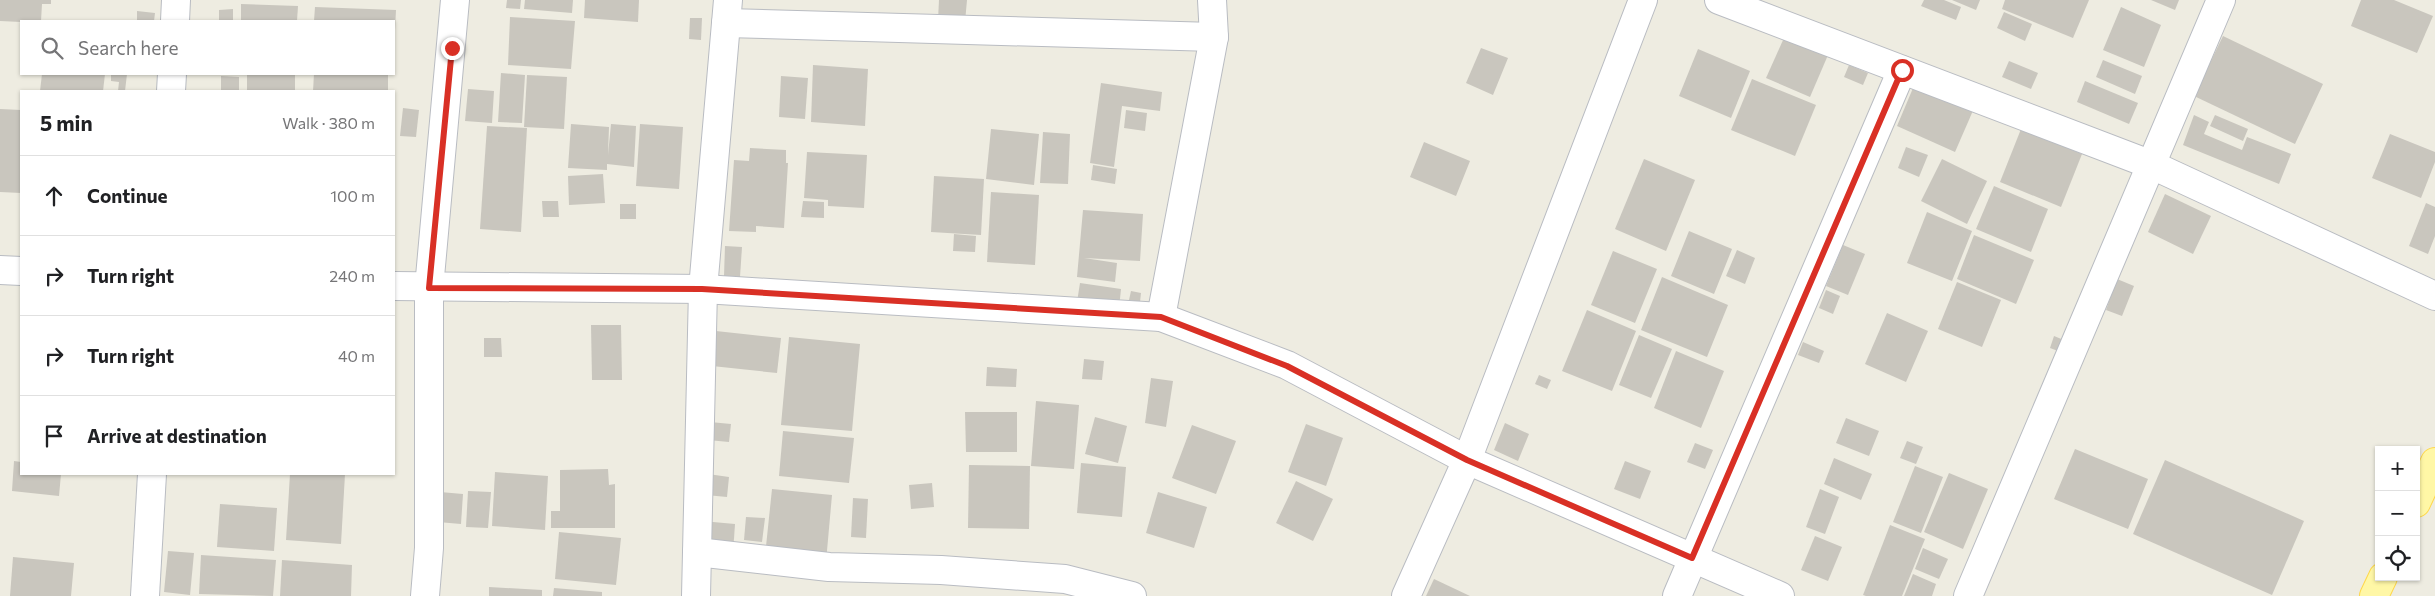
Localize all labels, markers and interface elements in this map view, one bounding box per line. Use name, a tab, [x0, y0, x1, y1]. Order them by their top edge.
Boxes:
search box	[20, 20, 395, 75]
icon: search	[38, 34, 66, 62]
text: Search here	[78, 36, 178, 59]
route end	[441, 37, 464, 60]
route start	[1891, 59, 1914, 82]
text: 5 min	[40, 110, 93, 135]
text: Walk · 380 m	[282, 113, 375, 132]
icon: ahead	[40, 182, 68, 210]
text: Continue	[87, 184, 167, 207]
text: 100 m	[330, 186, 375, 205]
icon: right	[40, 262, 68, 290]
text: Turn right	[87, 264, 174, 287]
text: 240 m	[329, 266, 375, 285]
icon: right	[40, 342, 68, 370]
text: Turn right	[87, 344, 174, 367]
text: 40 m	[338, 346, 375, 365]
icon: arrive	[40, 422, 68, 450]
text: Arrive at destination	[87, 424, 267, 447]
map controls	[2375, 446, 2420, 581]
button: +	[2375, 446, 2420, 491]
button: −	[2375, 491, 2420, 536]
button: locate	[2375, 536, 2420, 581]

